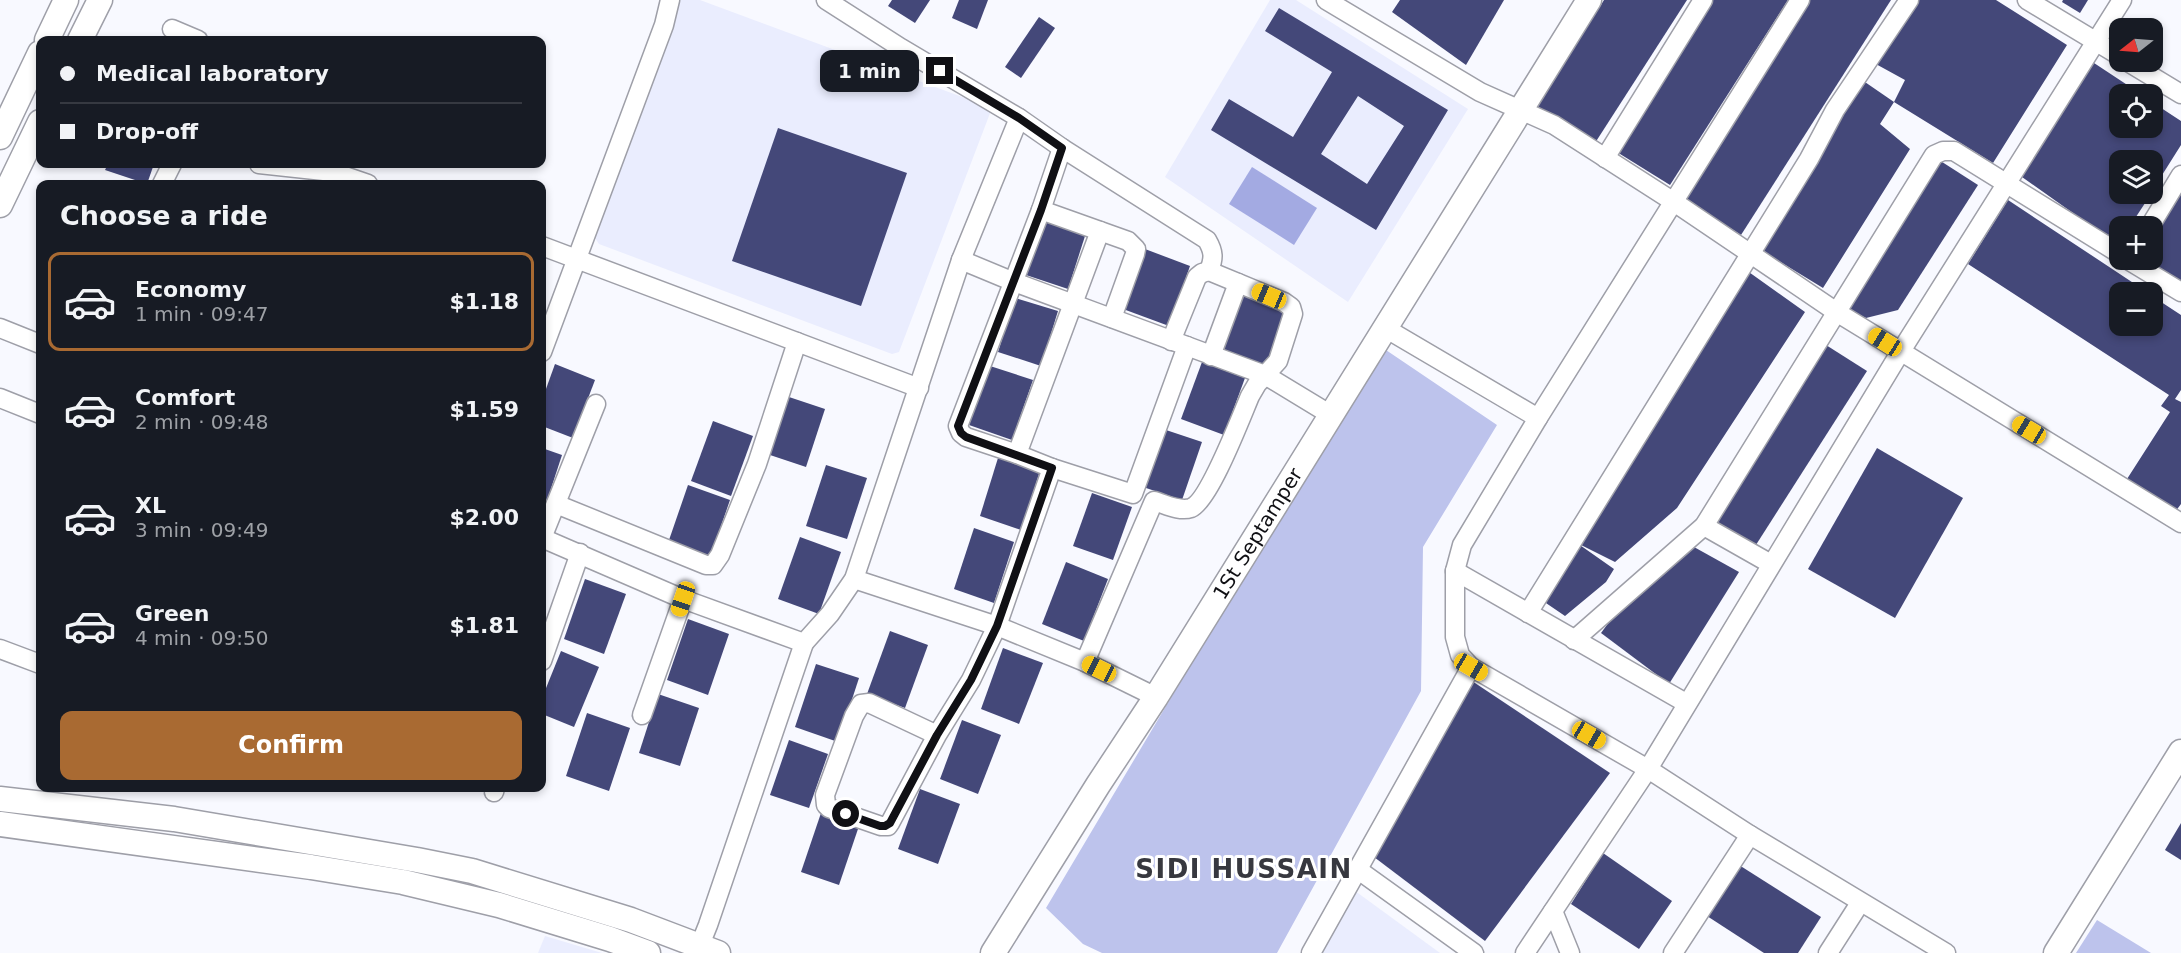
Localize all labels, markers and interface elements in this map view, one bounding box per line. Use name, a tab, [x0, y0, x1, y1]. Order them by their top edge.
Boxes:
north arrow	[2109, 18, 2163, 72]
map controls	[2109, 18, 2163, 336]
callout: 1 min	[820, 50, 919, 92]
route end	[926, 57, 953, 84]
text: 1 min	[838, 59, 901, 83]
text: Medical laboratory	[96, 61, 329, 86]
button: locate	[2109, 84, 2163, 138]
text: Drop-off	[96, 119, 198, 144]
button: layers	[2109, 150, 2163, 204]
text: Choose a ride	[60, 200, 268, 231]
button: +	[2109, 216, 2163, 270]
icon: car	[63, 275, 117, 329]
text: Economy	[135, 277, 246, 302]
car	[1249, 281, 1289, 311]
button: −	[2109, 282, 2163, 336]
text: $1.18	[449, 289, 519, 314]
text: 1 min · 09:47	[135, 302, 269, 326]
car	[1865, 325, 1905, 359]
icon: car	[63, 383, 117, 437]
text: Comfort	[135, 385, 235, 410]
text: $1.59	[449, 397, 519, 422]
text: 2 min · 09:48	[135, 410, 269, 434]
car	[2009, 413, 2049, 447]
street label: 1St Septamper	[1208, 463, 1308, 604]
icon: car	[63, 491, 117, 545]
text: XL	[135, 493, 166, 518]
text: $2.00	[449, 505, 519, 530]
text: 3 min · 09:49	[135, 518, 269, 542]
car	[669, 579, 697, 619]
icon: car	[63, 599, 117, 653]
text: Green	[135, 601, 209, 626]
text: $1.81	[449, 613, 519, 638]
text: 4 min · 09:50	[135, 626, 269, 650]
car	[1451, 650, 1491, 684]
car	[1079, 653, 1119, 685]
button: Confirm	[60, 711, 522, 780]
car	[1569, 718, 1609, 752]
route start	[832, 800, 859, 827]
district label: SIDI HUSSAIN	[1135, 854, 1353, 884]

